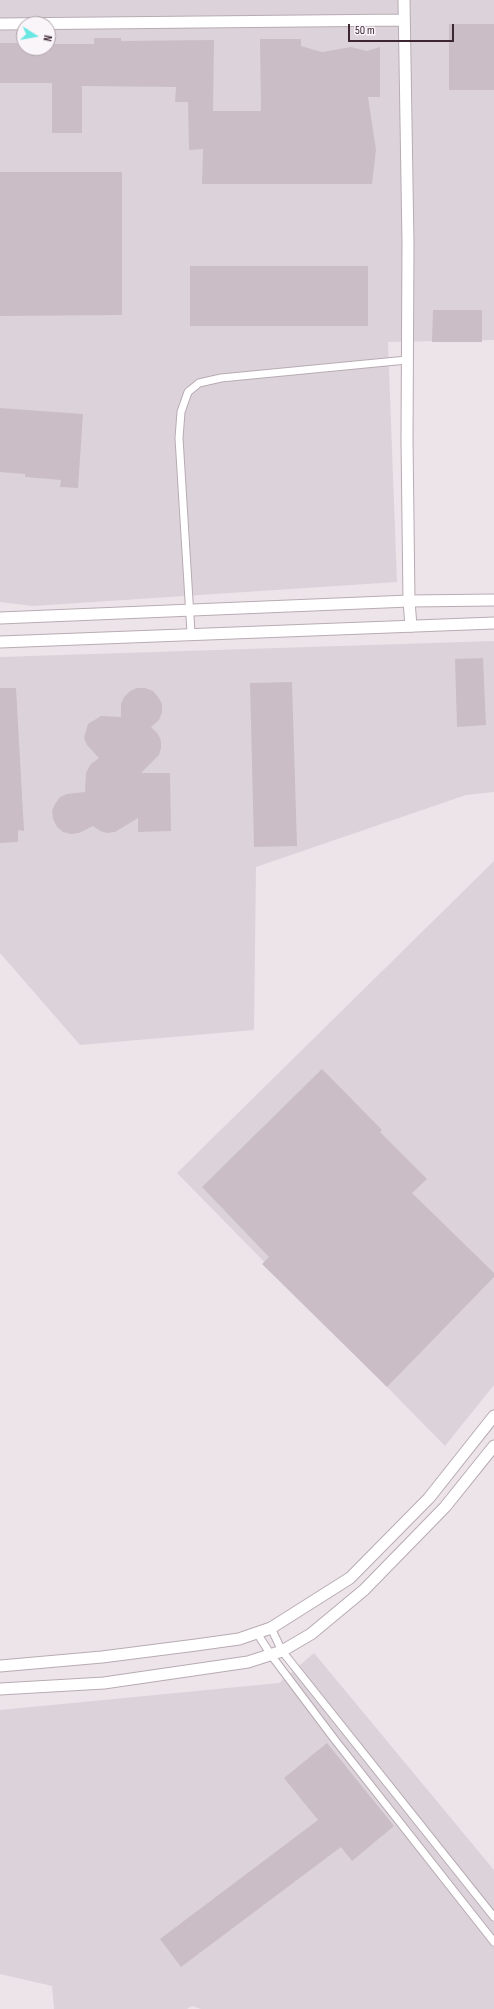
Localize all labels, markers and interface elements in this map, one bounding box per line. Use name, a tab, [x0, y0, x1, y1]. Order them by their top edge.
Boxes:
north arrow	[16, 16, 56, 56]
scale bar	[350, 16, 456, 42]
text: 50 m	[355, 23, 375, 38]
text: N	[40, 34, 54, 42]

